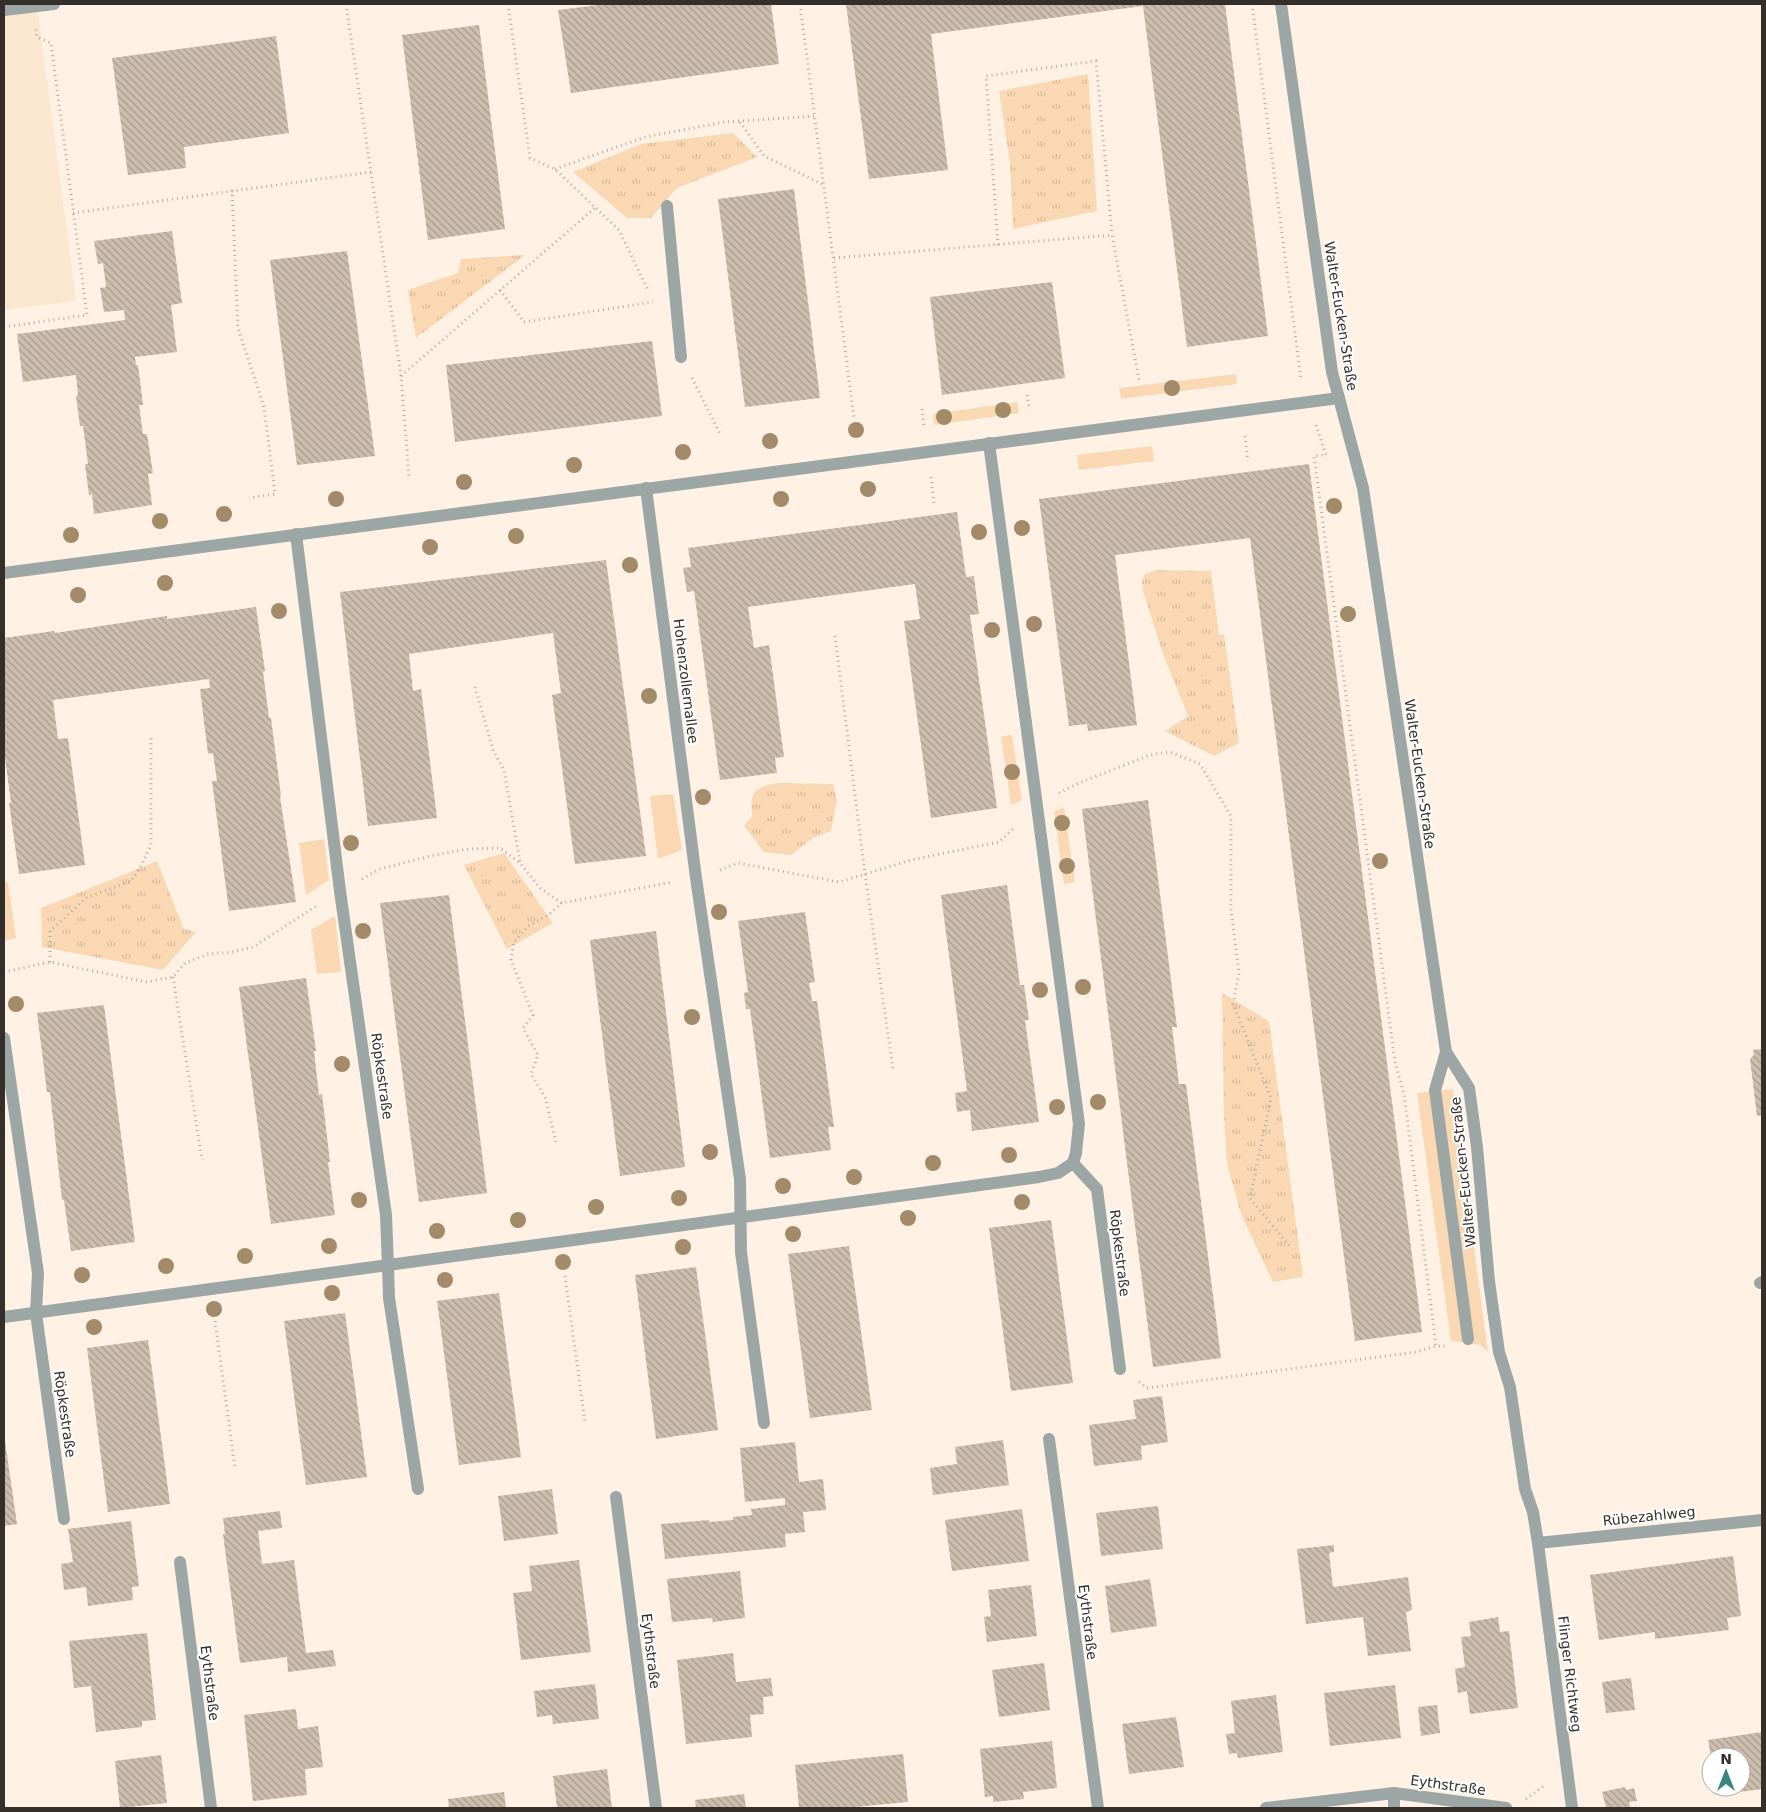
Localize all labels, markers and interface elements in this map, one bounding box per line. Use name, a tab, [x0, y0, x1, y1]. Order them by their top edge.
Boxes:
street label: Walter-Eucken-Straße	[1321, 240, 1361, 392]
street label: Hohenzollernallee	[670, 618, 702, 744]
street label: Walter-Eucken-Straße	[1402, 698, 1438, 850]
street label: Röpkestraße	[368, 1032, 396, 1120]
street label: Walter-Eucken-Straße	[1447, 1096, 1479, 1248]
street label: Röpkestraße	[1107, 1209, 1133, 1297]
street label: Röpkestraße	[51, 1370, 79, 1458]
street label: Rübezahlweg	[1602, 1503, 1696, 1529]
street label: Eythstraße	[1075, 1583, 1101, 1661]
street label: Eythstraße	[638, 1612, 664, 1690]
street label: Flinger Richtweg	[1555, 1615, 1585, 1733]
street label: Eythstraße	[197, 1644, 223, 1722]
north arrow	[1701, 1747, 1751, 1797]
text: N	[1720, 1751, 1732, 1767]
street label: Eythstraße	[1409, 1772, 1487, 1798]

